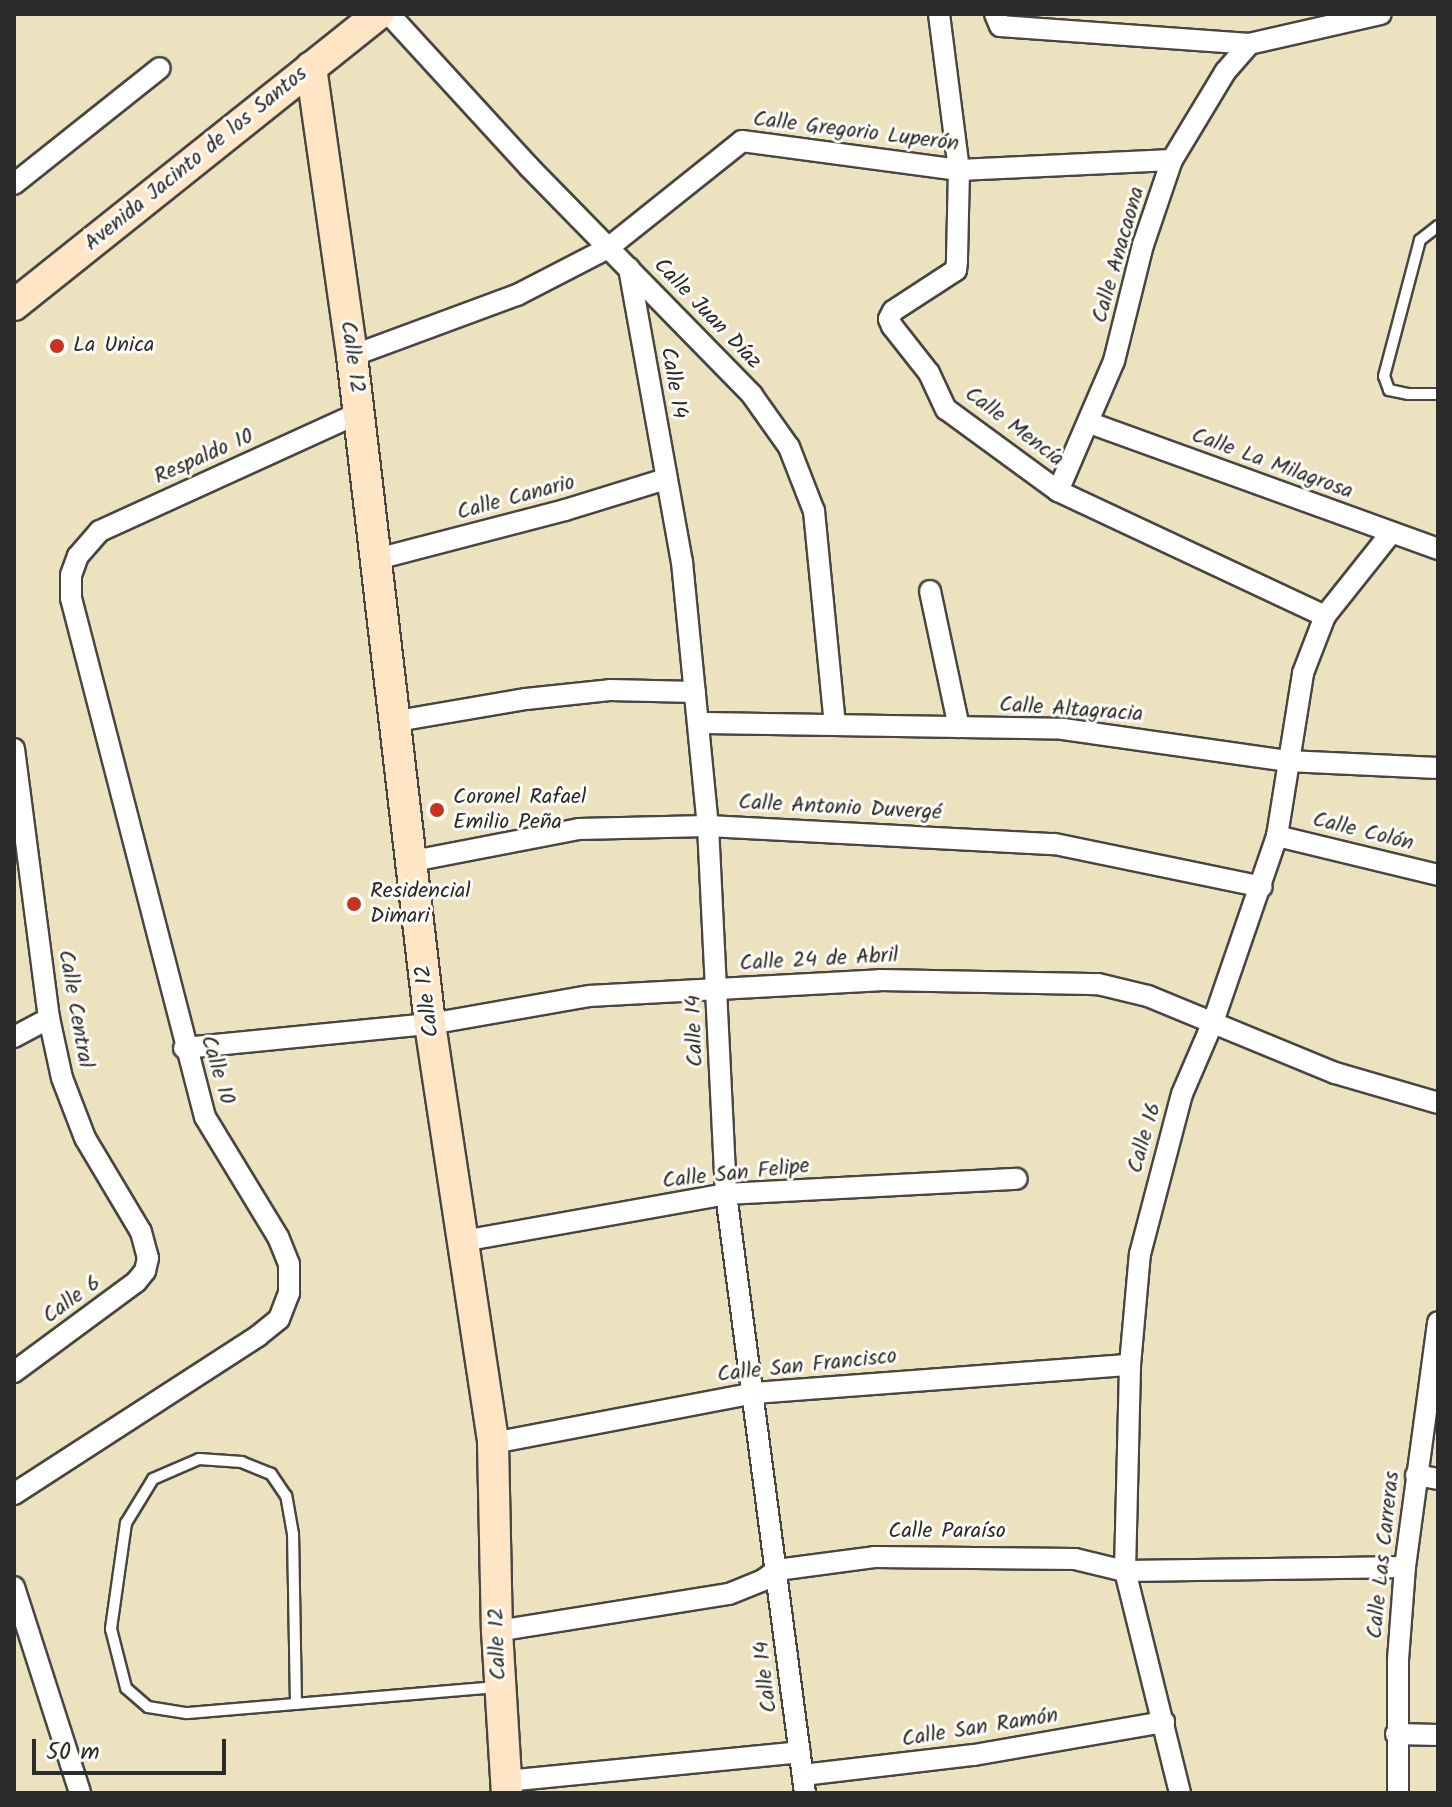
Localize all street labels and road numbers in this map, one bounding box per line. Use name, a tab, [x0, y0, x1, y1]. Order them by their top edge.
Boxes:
street label: Avenida Jacinto de los Santos	[79, 61, 313, 257]
street label: Calle Gregorio Luperón	[752, 106, 960, 158]
street label: Calle Anacaona	[1087, 184, 1151, 326]
street label: Calle Juan Díaz	[647, 253, 767, 375]
street label: Calle 12	[334, 319, 370, 395]
street label: Calle 14	[654, 345, 692, 421]
street label: Calle Mencía	[959, 381, 1069, 473]
street label: Respaldo 10	[150, 423, 258, 491]
street label: Calle La Milagrosa	[1188, 423, 1356, 505]
street label: Calle Canario	[454, 470, 578, 526]
street label: Calle Altagracia	[998, 692, 1144, 728]
street label: Calle Antonio Duvergé	[738, 789, 942, 827]
street label: Calle Colón	[1310, 807, 1416, 857]
street label: Calle 24 de Abril	[739, 943, 899, 977]
street label: Calle Central	[52, 948, 98, 1070]
street label: Calle 12	[410, 963, 446, 1039]
street label: Calle 14	[681, 995, 709, 1067]
street label: Calle 10	[194, 1032, 240, 1108]
street label: Calle 16	[1122, 1100, 1168, 1176]
street label: Calle San Felipe	[661, 1153, 811, 1195]
street label: Calle 6	[38, 1270, 106, 1330]
street label: Calle San Francisco	[716, 1343, 898, 1389]
street label: Calle Las Carreras	[1362, 1470, 1406, 1640]
street label: Calle Paraíso	[888, 1519, 1006, 1545]
street label: Calle 12	[484, 1607, 512, 1681]
street label: Calle 14	[749, 1640, 783, 1714]
street label: Calle San Ramón	[900, 1703, 1060, 1753]

